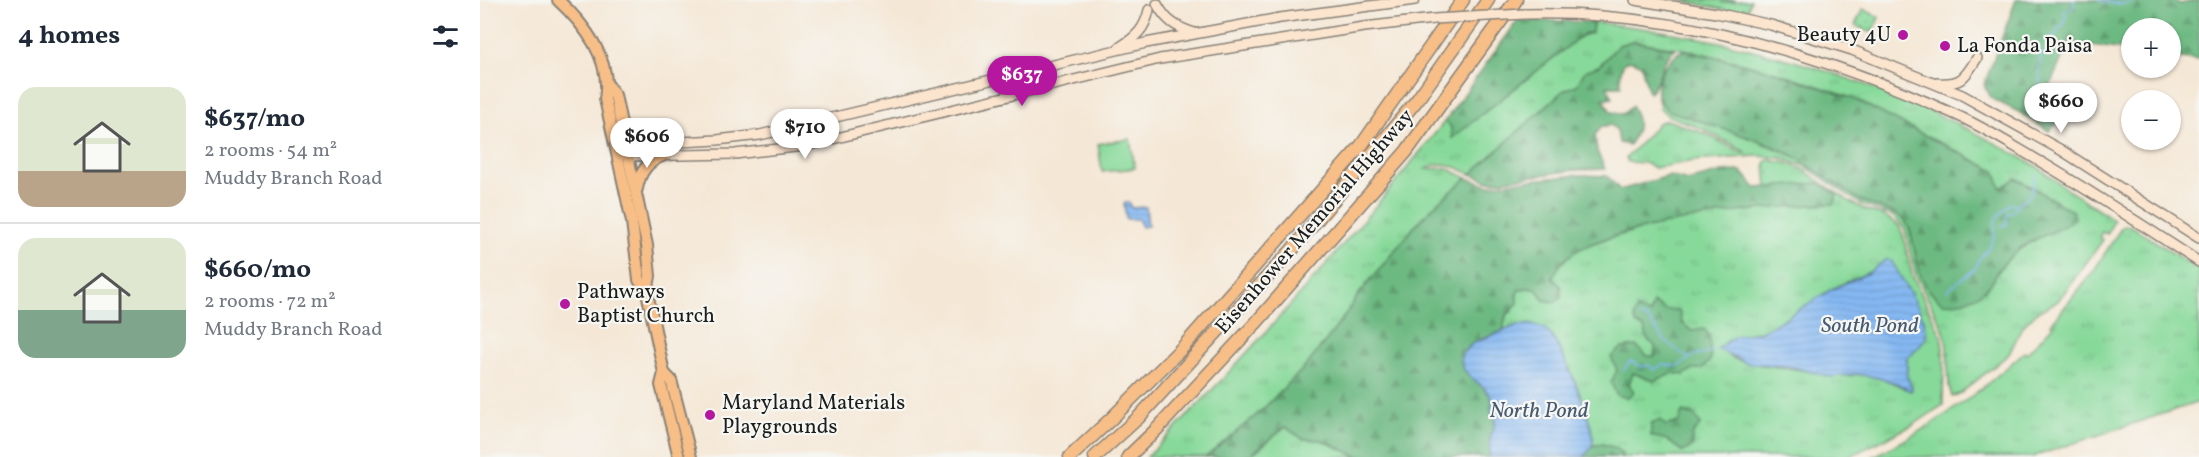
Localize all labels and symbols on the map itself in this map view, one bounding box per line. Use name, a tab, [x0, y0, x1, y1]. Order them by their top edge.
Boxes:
place label: Beauty 4U	[1797, 21, 1891, 50]
marker: Beauty 4U	[1896, 28, 1910, 42]
place label: La Fonda Paisa	[1957, 32, 2093, 61]
marker: La Fonda Paisa	[1938, 39, 1952, 53]
pin: $637	[986, 56, 1058, 107]
pin: $660	[2025, 83, 2097, 134]
street label: Eisenhower Memorial Highway	[1209, 103, 1421, 341]
pin: $710	[769, 109, 841, 160]
pin: $606	[611, 118, 683, 169]
place label: Pathways Baptist Church	[577, 278, 715, 331]
marker: Pathways Baptist Church	[558, 297, 572, 311]
water label: South Pond	[1821, 311, 1919, 342]
place label: Maryland Materials Playgrounds	[722, 389, 905, 442]
water label: North Pond	[1489, 396, 1589, 427]
marker: Maryland Materials Playgrounds	[703, 408, 717, 422]

